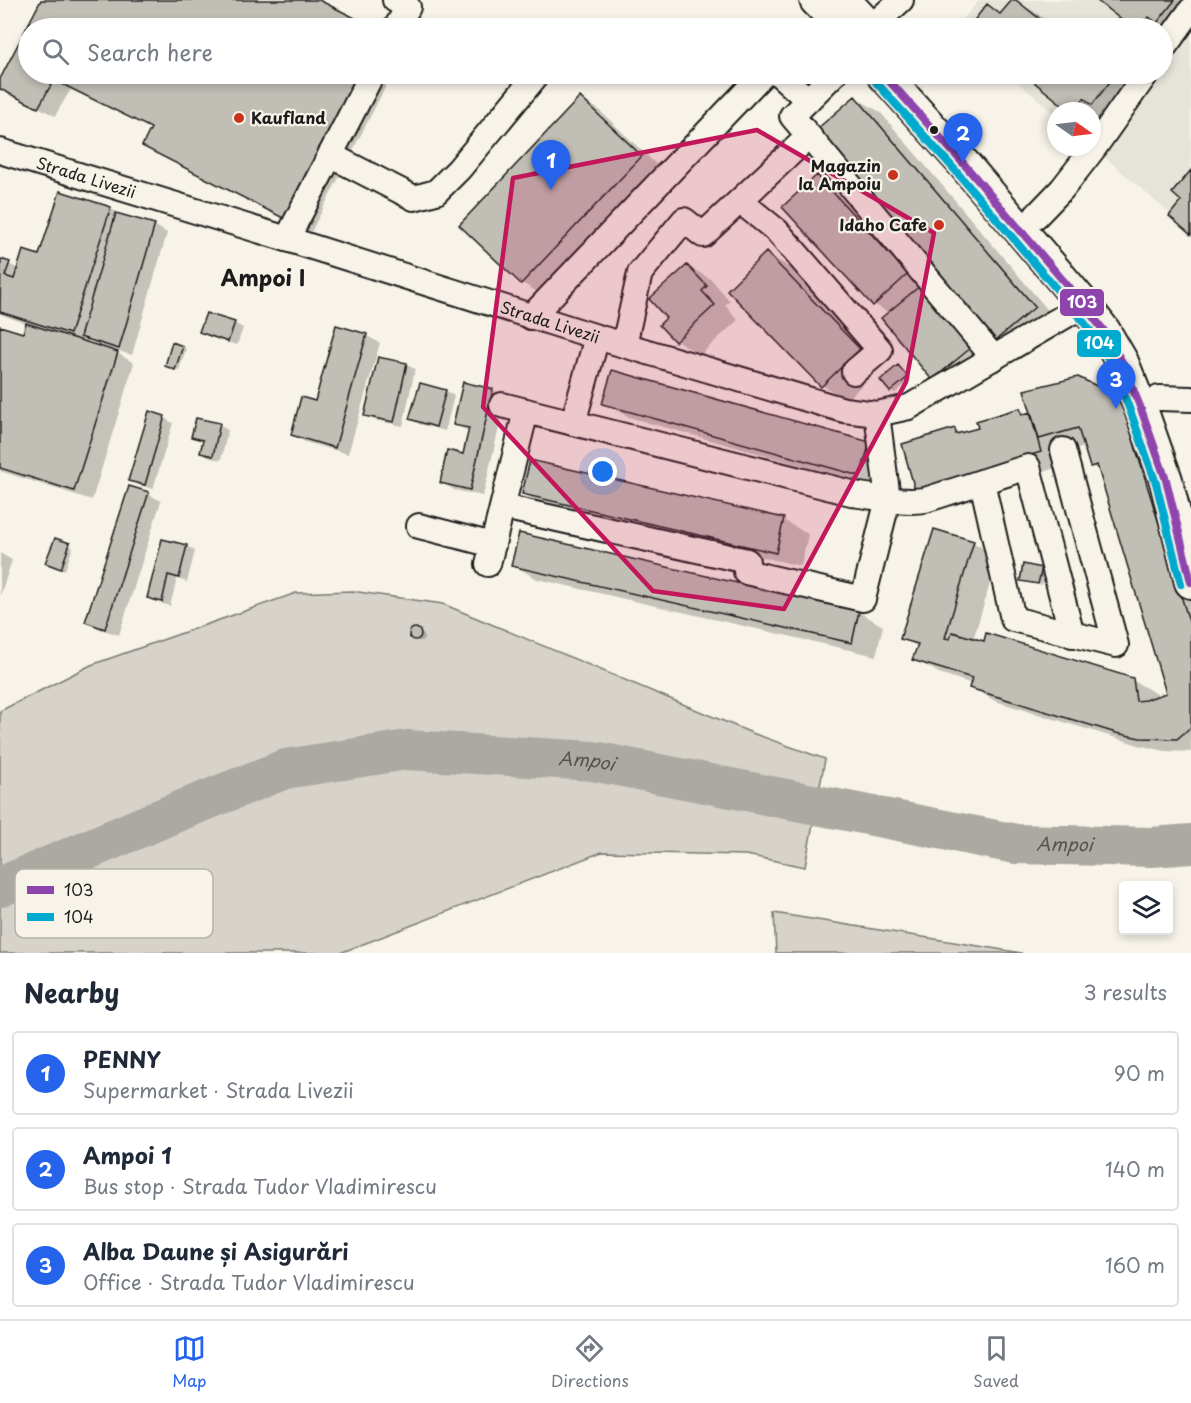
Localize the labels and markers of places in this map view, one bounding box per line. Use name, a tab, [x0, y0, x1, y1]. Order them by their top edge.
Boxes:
place label: Kaufland	[251, 105, 326, 129]
marker: Kaufland	[232, 111, 246, 125]
pin: 2	[944, 114, 982, 163]
unlabelled marker	[928, 124, 940, 136]
pin: 1	[532, 140, 570, 190]
place label: Magazin la Ampoiu	[798, 153, 881, 195]
marker: Magazin la Ampoiu	[886, 168, 900, 182]
place label: Idaho Cafe	[839, 212, 927, 236]
marker: Idaho Cafe	[932, 218, 946, 232]
pin: 3	[1096, 360, 1136, 409]

